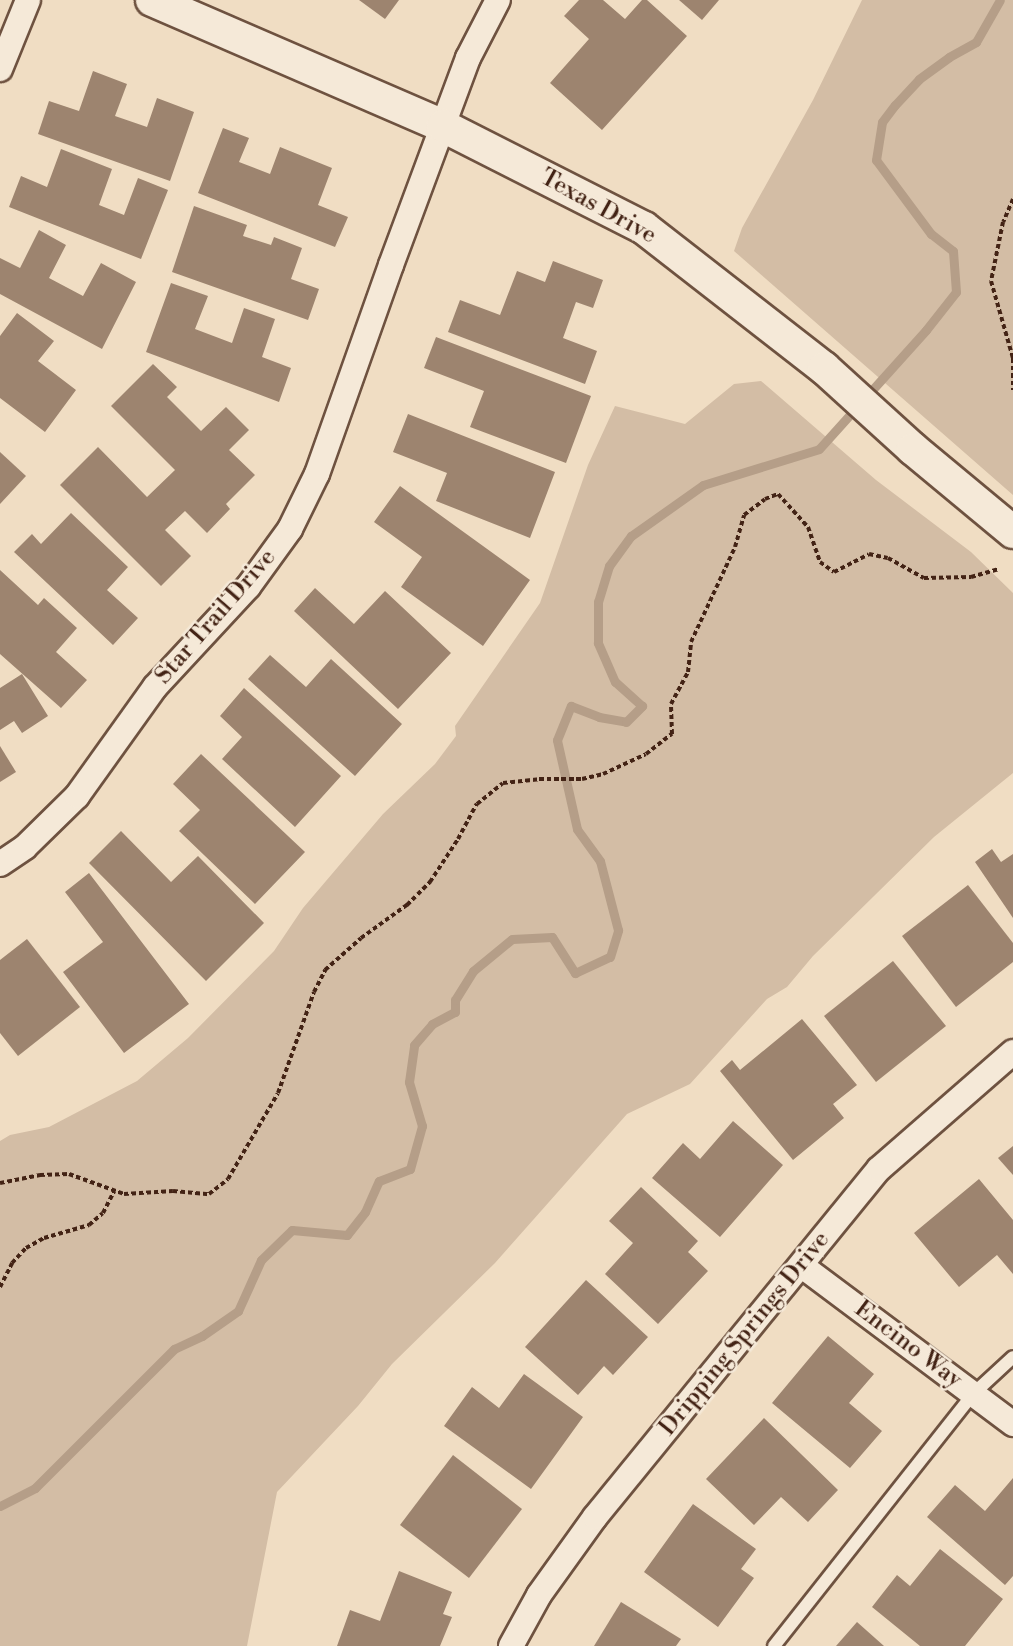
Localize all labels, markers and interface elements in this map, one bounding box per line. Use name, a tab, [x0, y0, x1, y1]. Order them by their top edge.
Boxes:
street label: Texas Drive	[535, 163, 661, 251]
street label: Star Trail Drive	[150, 544, 282, 690]
street label: Dripping Springs Drive	[654, 1226, 836, 1442]
street label: Encino Way	[848, 1295, 968, 1395]

